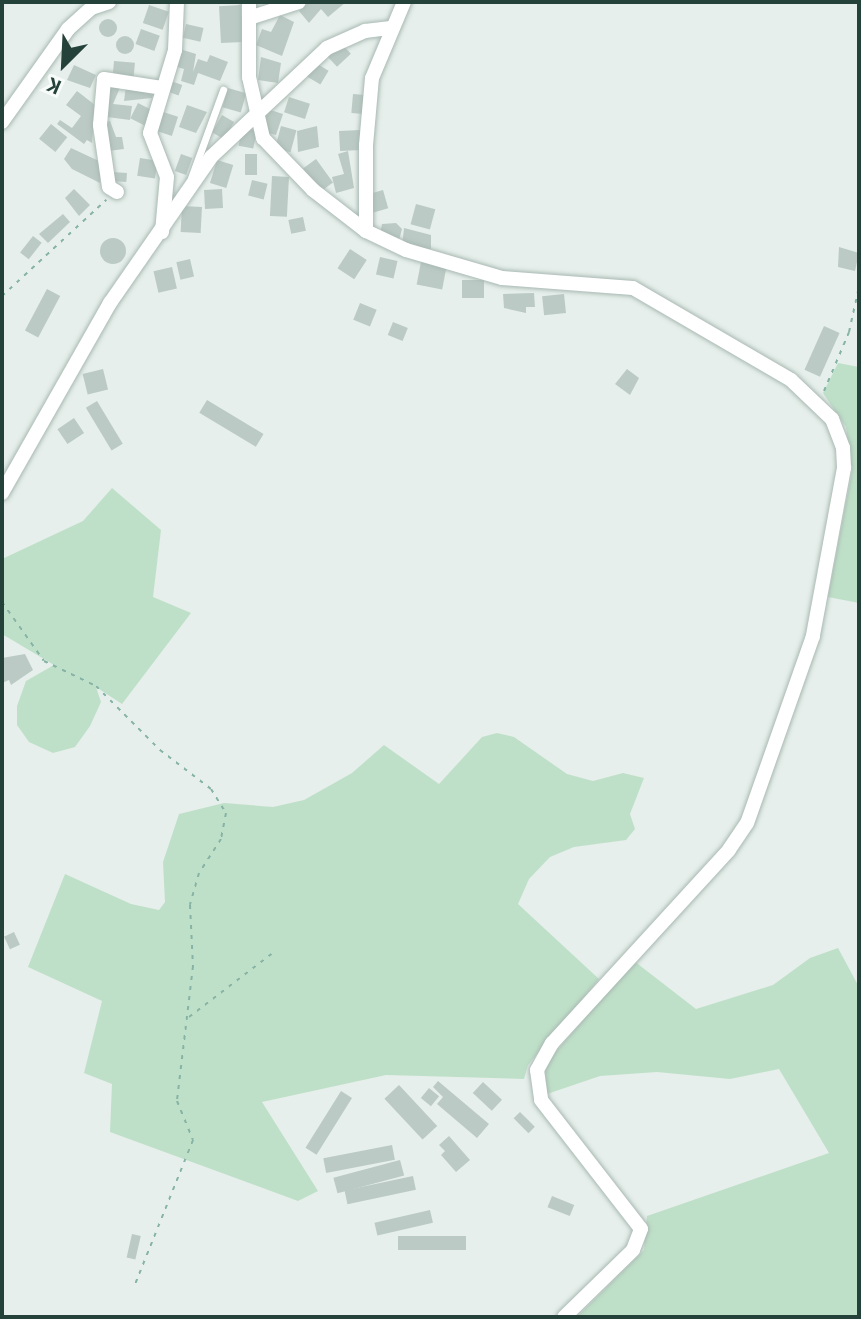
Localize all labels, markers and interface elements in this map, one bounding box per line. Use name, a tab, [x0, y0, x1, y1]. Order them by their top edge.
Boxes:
north arrow	[24, 24, 104, 104]
text: K	[44, 73, 65, 99]

